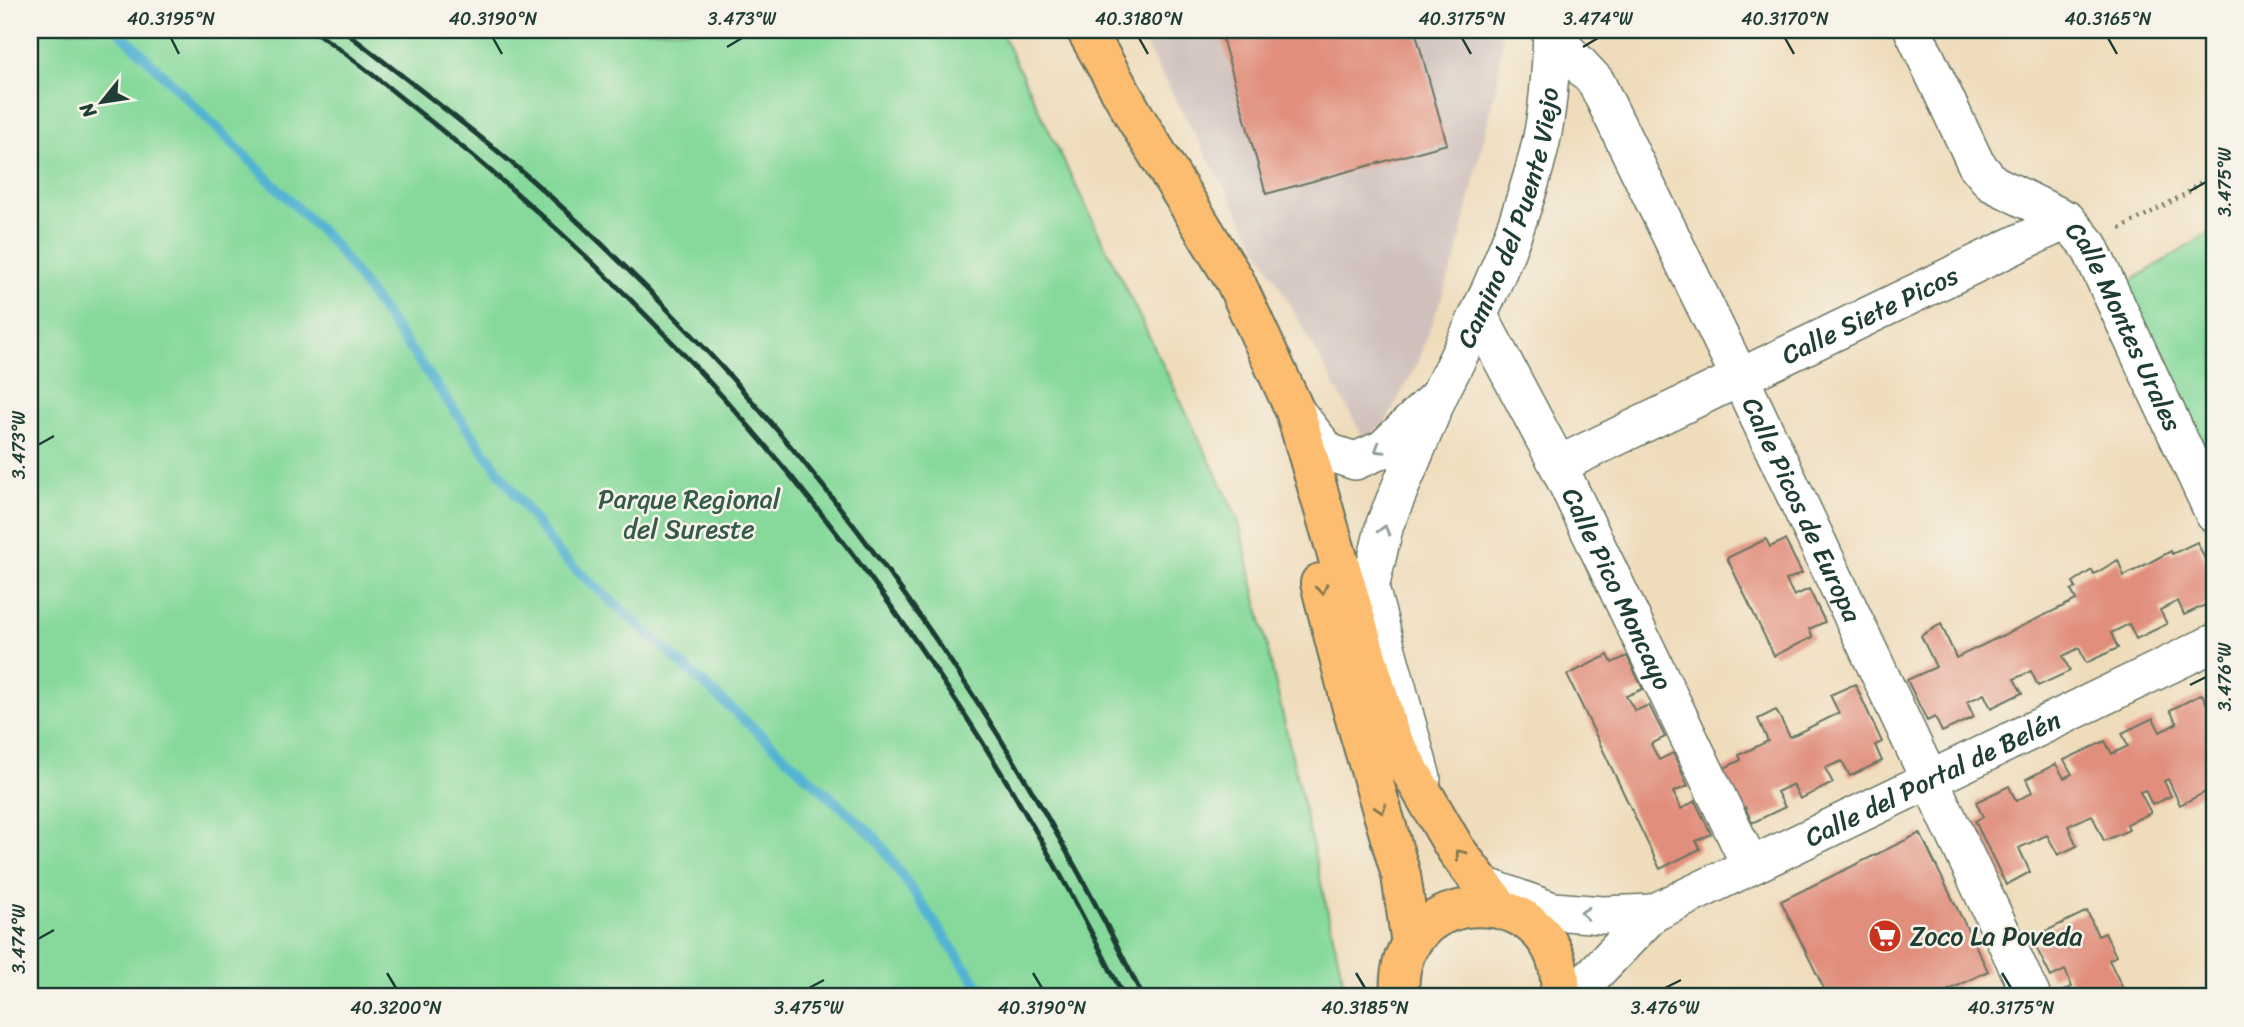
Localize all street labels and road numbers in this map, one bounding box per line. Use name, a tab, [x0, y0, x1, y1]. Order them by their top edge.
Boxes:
street label: Camino del Puente Viejo	[1443, 85, 1572, 356]
street label: Calle Montes Urales	[2054, 210, 2195, 439]
street label: Calle Siete Picos	[1773, 253, 1966, 377]
street label: Calle Picos de Europa	[1729, 389, 1875, 631]
street label: Calle Pico Moncayo	[1549, 479, 1686, 698]
street label: Calle del Portal de Belén	[1797, 697, 2069, 860]

